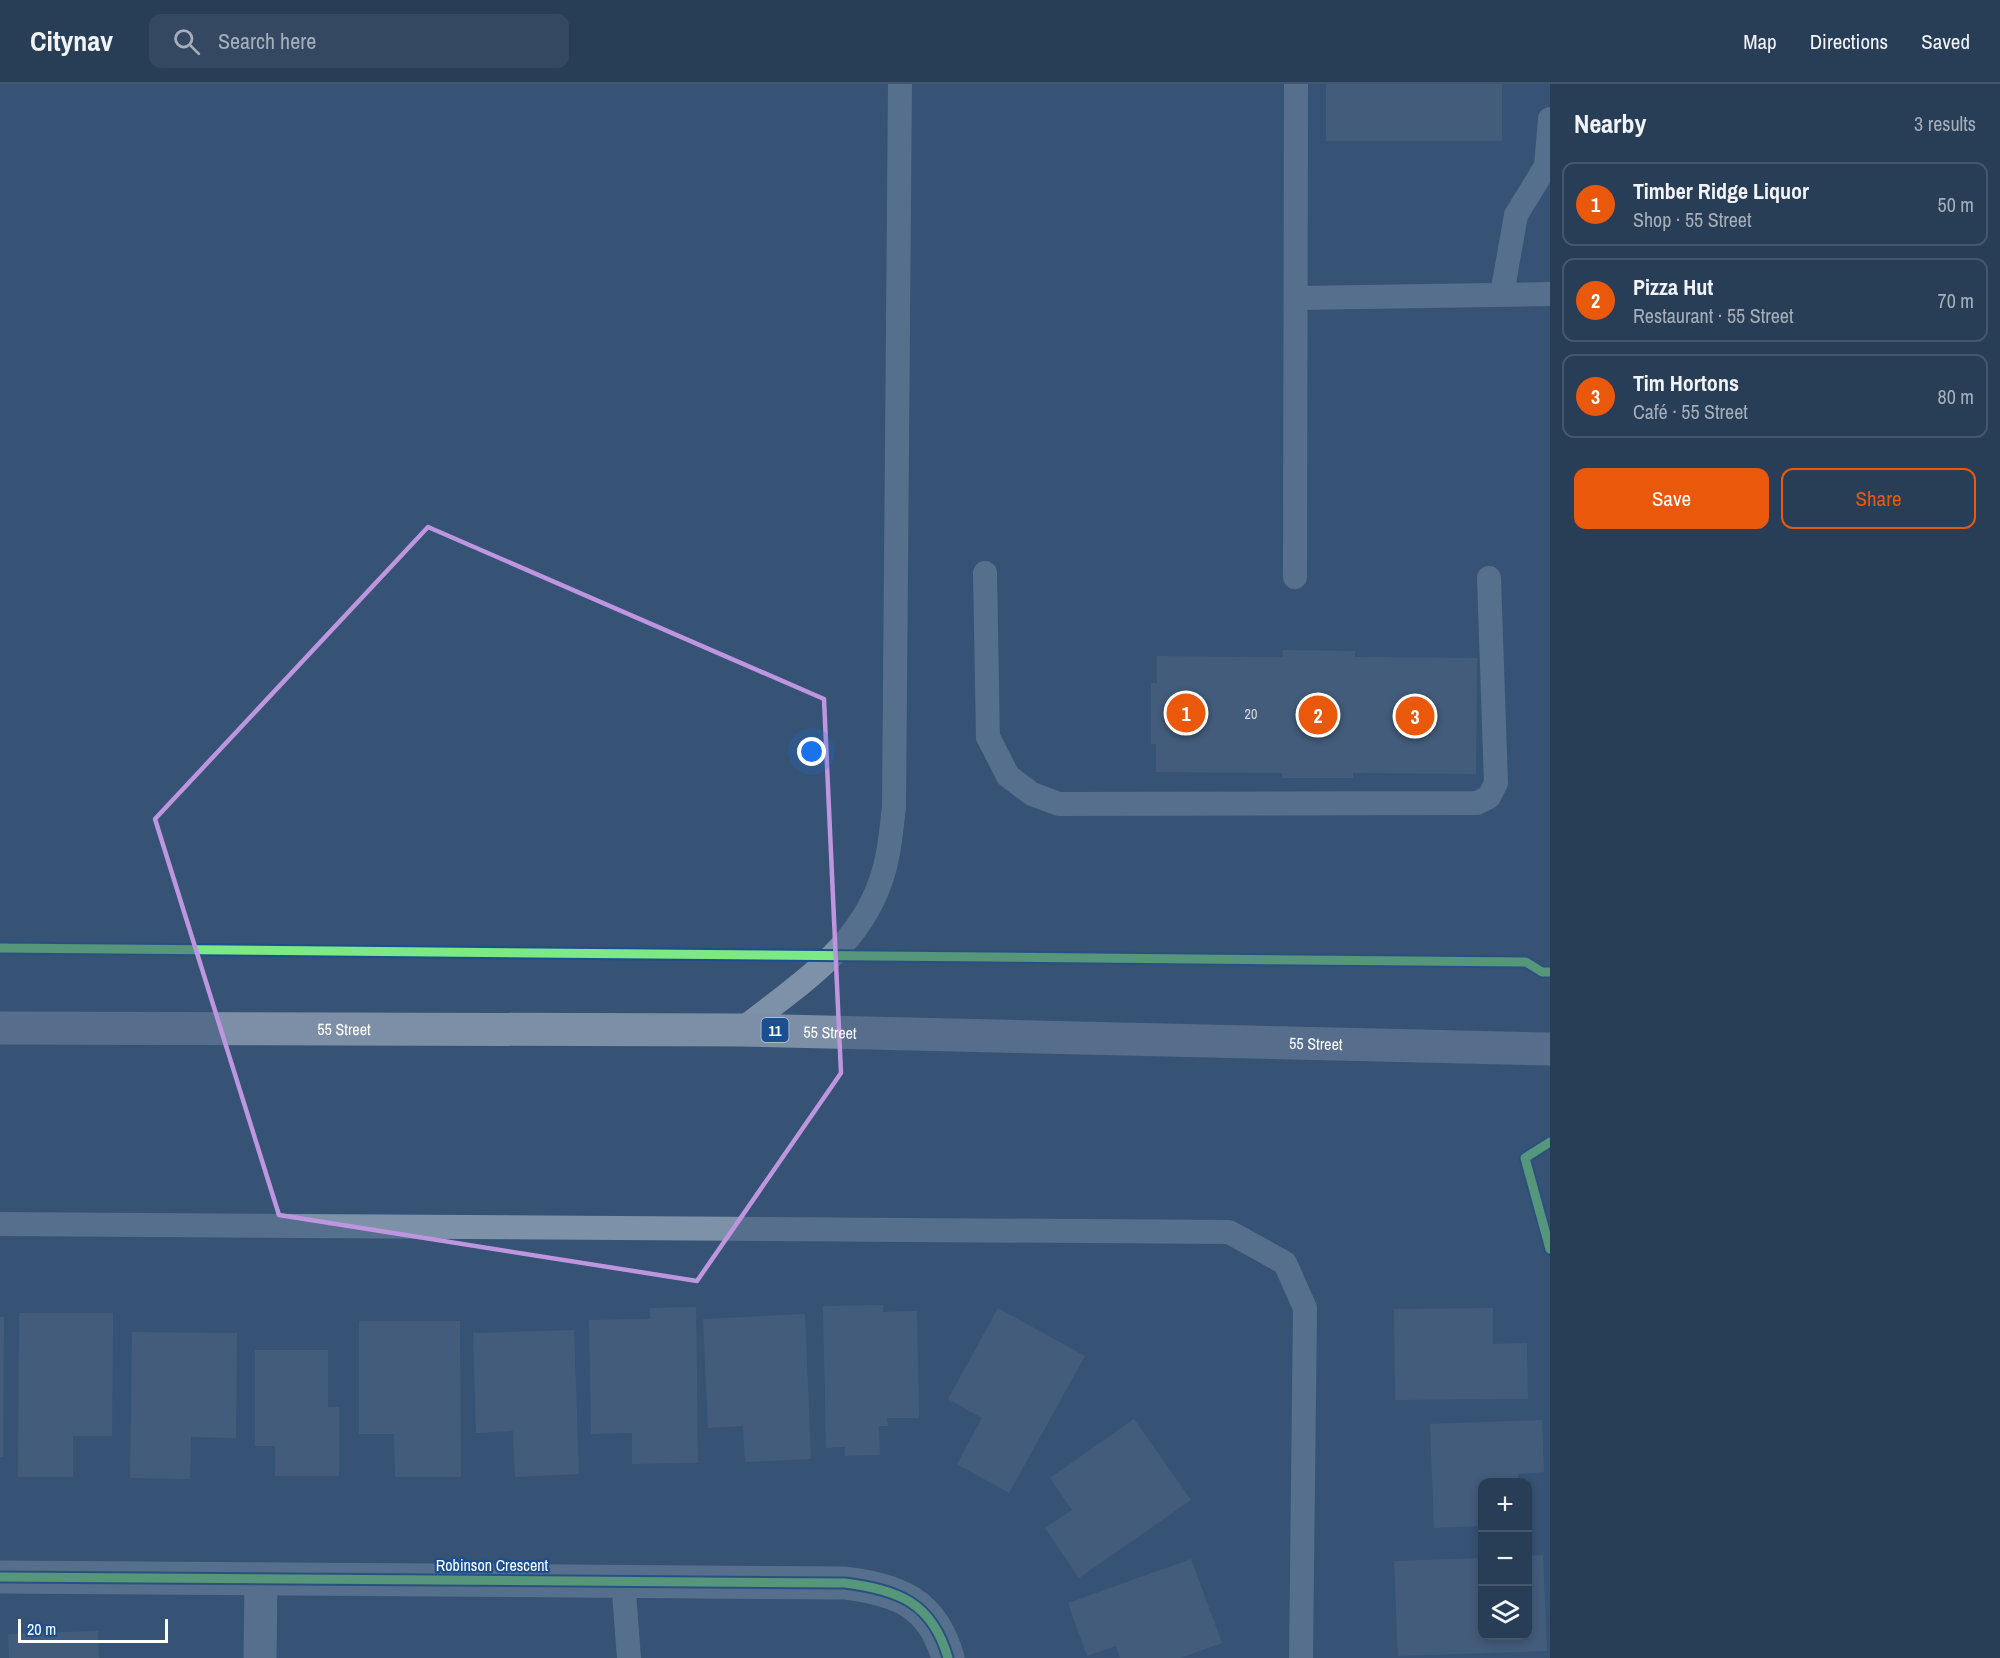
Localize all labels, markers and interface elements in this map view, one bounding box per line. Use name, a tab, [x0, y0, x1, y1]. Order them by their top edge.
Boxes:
search box	[149, 14, 569, 68]
text: Citynav	[30, 22, 113, 60]
icon: search	[170, 25, 203, 58]
text: Search here	[218, 26, 316, 56]
text: Map	[1743, 27, 1777, 56]
text: Directions	[1810, 27, 1888, 56]
text: Saved	[1921, 27, 1970, 56]
text: Nearby	[1574, 106, 1646, 141]
text: 3 results	[1914, 110, 1976, 137]
text: Timber Ridge Liquor	[1633, 176, 1809, 206]
text: 1	[1591, 191, 1600, 218]
text: 50 m	[1938, 191, 1974, 218]
text: Shop · 55 Street	[1633, 206, 1752, 233]
text: Pizza Hut	[1633, 272, 1713, 302]
text: 2	[1591, 287, 1600, 314]
text: 70 m	[1938, 287, 1974, 314]
text: Restaurant · 55 Street	[1633, 302, 1793, 329]
text: Tim Hortons	[1633, 368, 1739, 398]
text: 3	[1591, 383, 1600, 410]
text: 80 m	[1938, 383, 1974, 410]
text: Café · 55 Street	[1633, 398, 1748, 425]
button: Save	[1574, 468, 1769, 529]
button: Share	[1781, 468, 1976, 529]
pin: 1	[1166, 690, 1206, 736]
pin: 2	[1298, 692, 1338, 738]
pin: 3	[1396, 694, 1434, 738]
house number: 20	[1245, 705, 1257, 723]
your location	[797, 737, 826, 766]
street label: 55 Street	[317, 1018, 371, 1040]
road number: 11	[762, 1018, 788, 1042]
street label: 55 Street	[803, 1020, 857, 1044]
street label: 55 Street	[1289, 1032, 1343, 1055]
map controls	[1478, 1478, 1532, 1640]
button: +	[1478, 1478, 1532, 1532]
button: −	[1478, 1532, 1532, 1586]
street label: Robinson Crescent	[436, 1554, 549, 1576]
button: layers	[1478, 1586, 1532, 1640]
scale bar	[18, 1616, 168, 1644]
text: 20 m	[27, 1618, 56, 1640]

